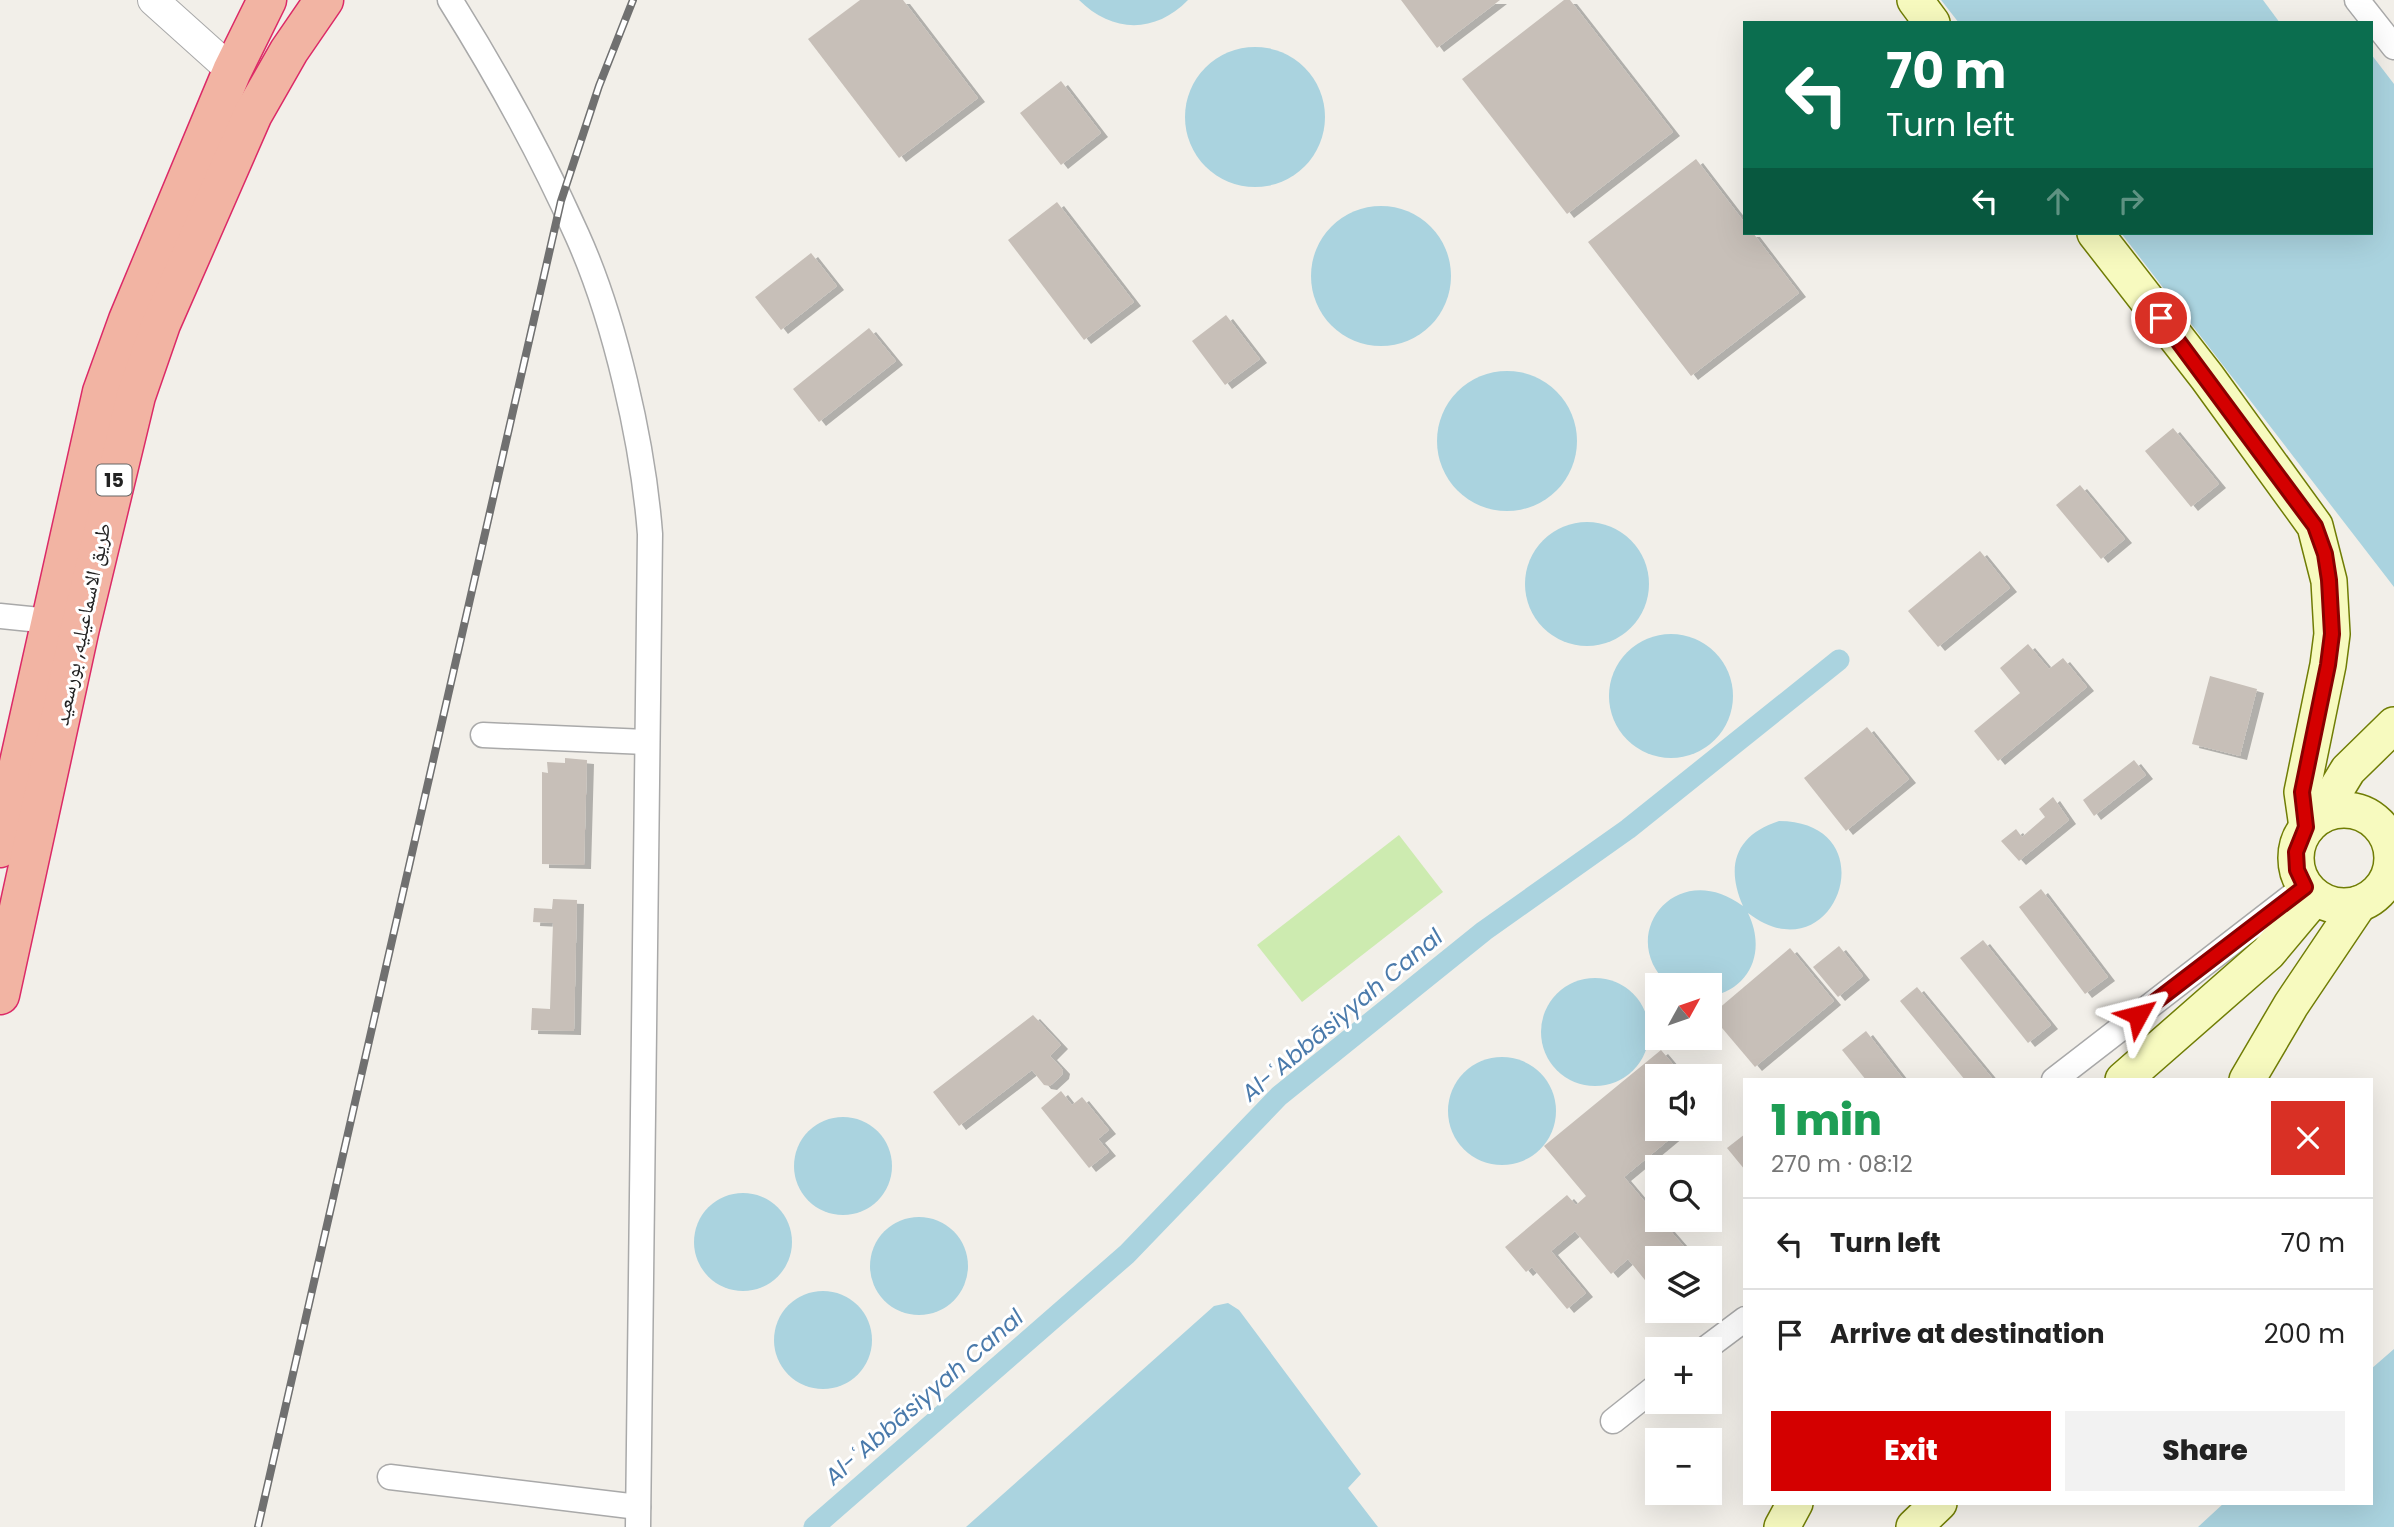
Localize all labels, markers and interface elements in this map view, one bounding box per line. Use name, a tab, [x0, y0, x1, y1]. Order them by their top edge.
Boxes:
text: 70 m	[1886, 37, 2006, 105]
icon: left	[1771, 49, 1862, 140]
text: Turn left	[1886, 102, 2015, 147]
icon: left	[1966, 182, 2004, 220]
icon: ahead	[2039, 182, 2077, 220]
icon: right	[2112, 182, 2150, 220]
pin	[2131, 288, 2191, 348]
icon: arrive	[2142, 299, 2180, 337]
road number: 15	[96, 464, 132, 495]
street label: طريق الاسماعيليه, بورسعيد	[46, 520, 118, 728]
water label: Al-ʿAbbāsiyyah Canal	[1234, 921, 1450, 1109]
north arrow	[1645, 973, 1722, 1050]
map controls	[1645, 973, 1722, 1505]
position arrow	[2101, 978, 2175, 1052]
button: sound	[1645, 1064, 1722, 1141]
text: 1 min	[1771, 1091, 1882, 1150]
button: close	[2271, 1101, 2345, 1175]
text: 270 m · 08:12	[1771, 1148, 1913, 1180]
button: search	[1645, 1155, 1722, 1232]
icon: left	[1771, 1225, 1809, 1263]
text: Turn left	[1830, 1225, 1941, 1261]
text: 70 m	[2281, 1225, 2345, 1261]
button: layers	[1645, 1246, 1722, 1323]
water label: Al-ʿAbbāsiyyah Canal	[817, 1302, 1030, 1493]
icon: arrive	[1771, 1316, 1809, 1354]
text: Arrive at destination	[1830, 1316, 2105, 1352]
text: 200 m	[2264, 1316, 2345, 1352]
button: +	[1645, 1337, 1722, 1414]
button: Exit	[1771, 1411, 2051, 1491]
button: Share	[2065, 1411, 2345, 1491]
button: −	[1645, 1428, 1722, 1505]

